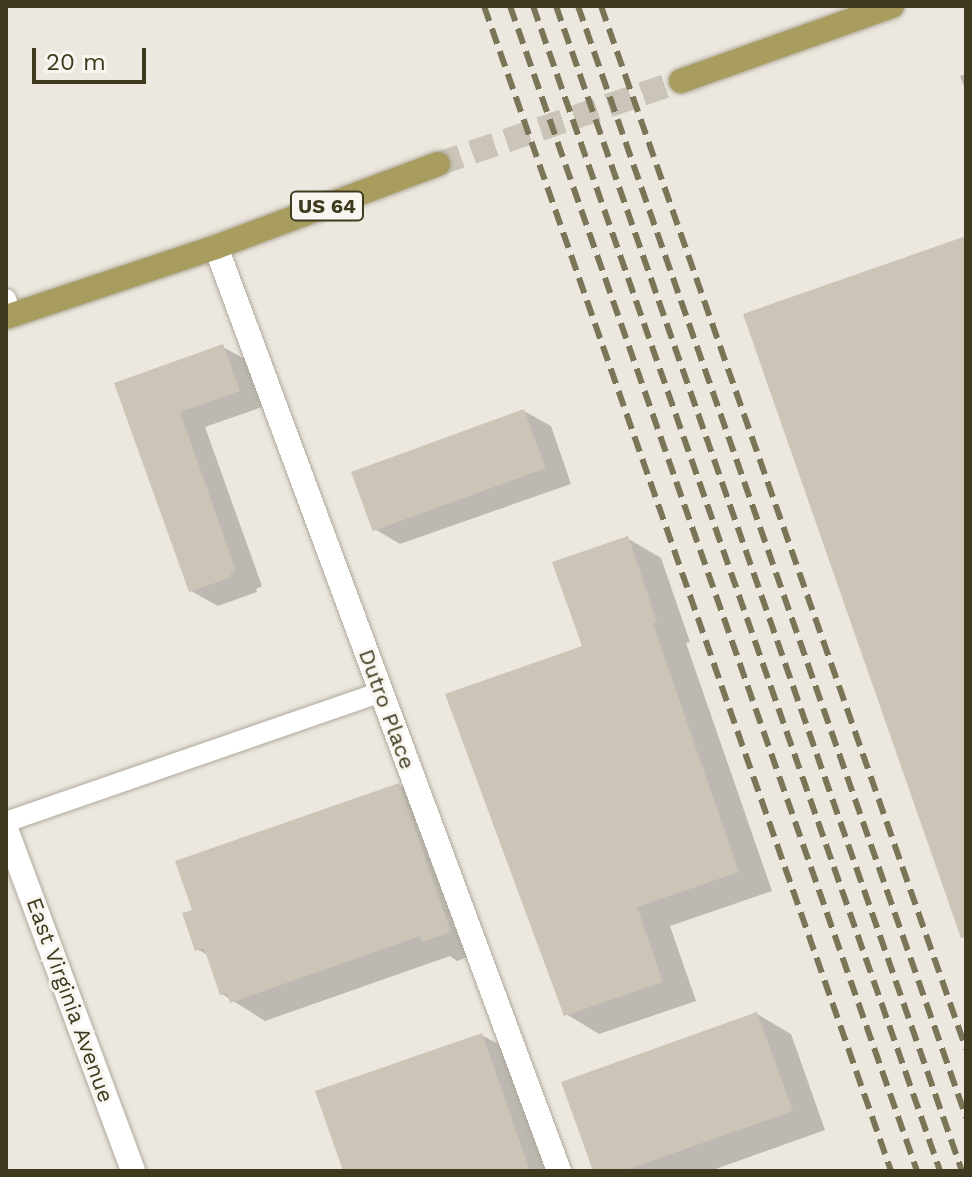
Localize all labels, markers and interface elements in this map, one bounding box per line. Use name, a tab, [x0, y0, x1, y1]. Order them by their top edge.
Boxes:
scale bar	[36, 32, 150, 82]
text: 20 m	[46, 48, 106, 76]
road number: US 64	[289, 190, 365, 222]
street label: Dutro Place	[353, 645, 421, 773]
street label: East Virginia Avenue	[20, 893, 120, 1107]

